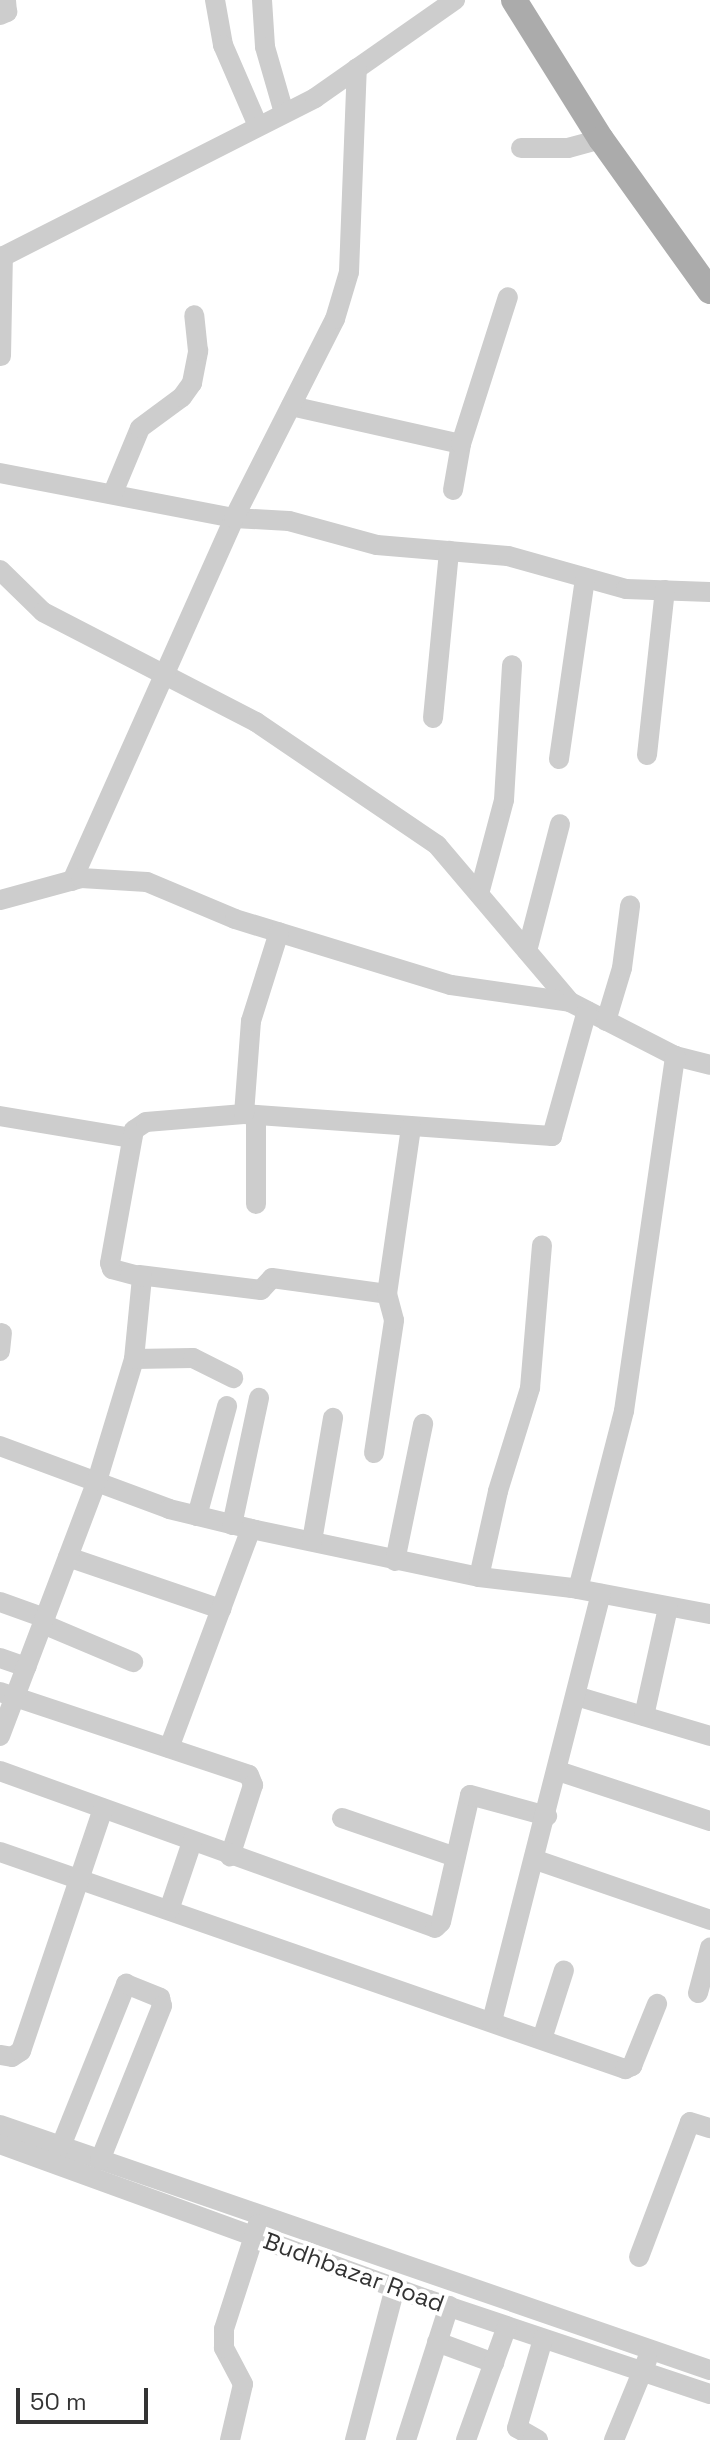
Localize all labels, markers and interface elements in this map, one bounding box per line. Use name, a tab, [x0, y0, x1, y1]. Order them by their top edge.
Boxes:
street label: Budhbazar Road	[260, 2226, 448, 2318]
scale bar	[20, 2372, 152, 2422]
text: 50 m	[30, 2386, 87, 2417]

